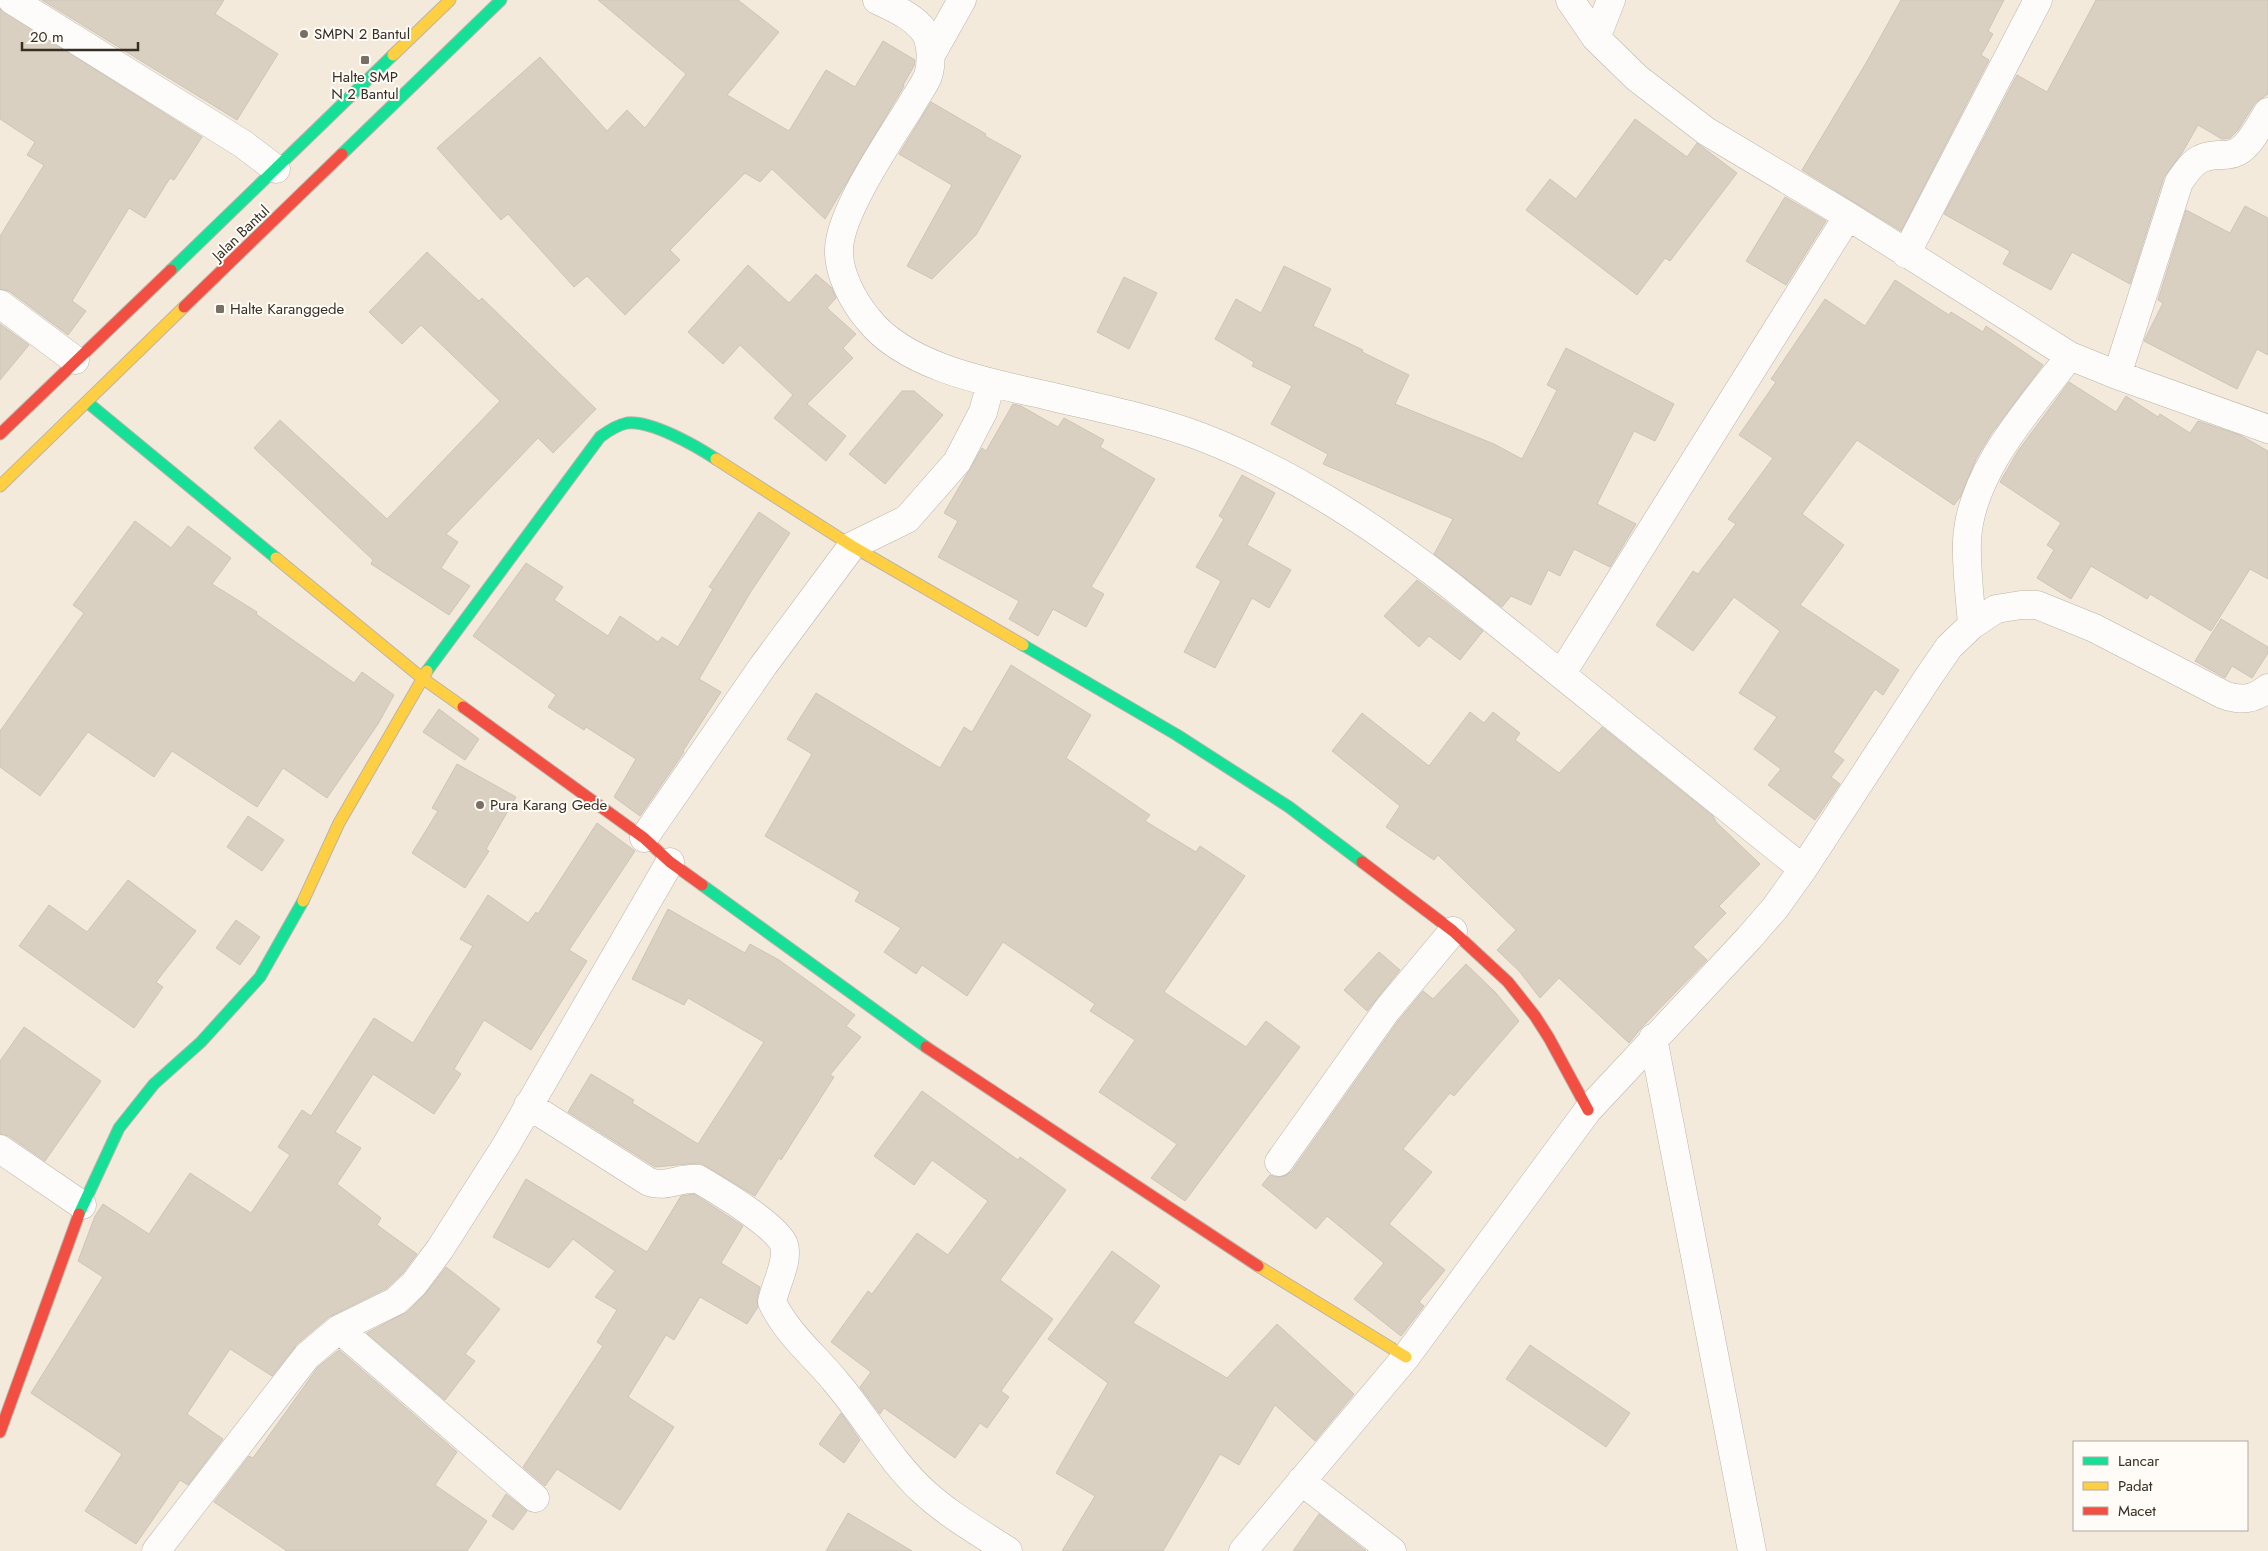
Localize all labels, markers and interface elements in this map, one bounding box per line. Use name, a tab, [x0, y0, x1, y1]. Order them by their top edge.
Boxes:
scale bar	[22, 20, 139, 52]
place label: SMPN 2 Bantul	[314, 23, 410, 45]
text: 20 m	[30, 26, 64, 48]
marker: SMPN 2 Bantul	[298, 28, 310, 40]
marker: Halte SMP N 2 Bantul	[359, 54, 371, 66]
place label: Halte SMP N 2 Bantul	[331, 66, 399, 105]
street label: Jalan Bantul	[206, 200, 275, 267]
place label: Halte Karanggede	[230, 298, 345, 320]
marker: Halte Karanggede	[214, 303, 226, 315]
place label: Pura Karang Gede	[490, 794, 608, 816]
marker: Pura Karang Gede	[474, 799, 486, 811]
legend	[2073, 1441, 2248, 1531]
text: Lancar	[2118, 1450, 2160, 1472]
text: Padat	[2118, 1475, 2153, 1497]
text: Macet	[2118, 1500, 2156, 1522]

